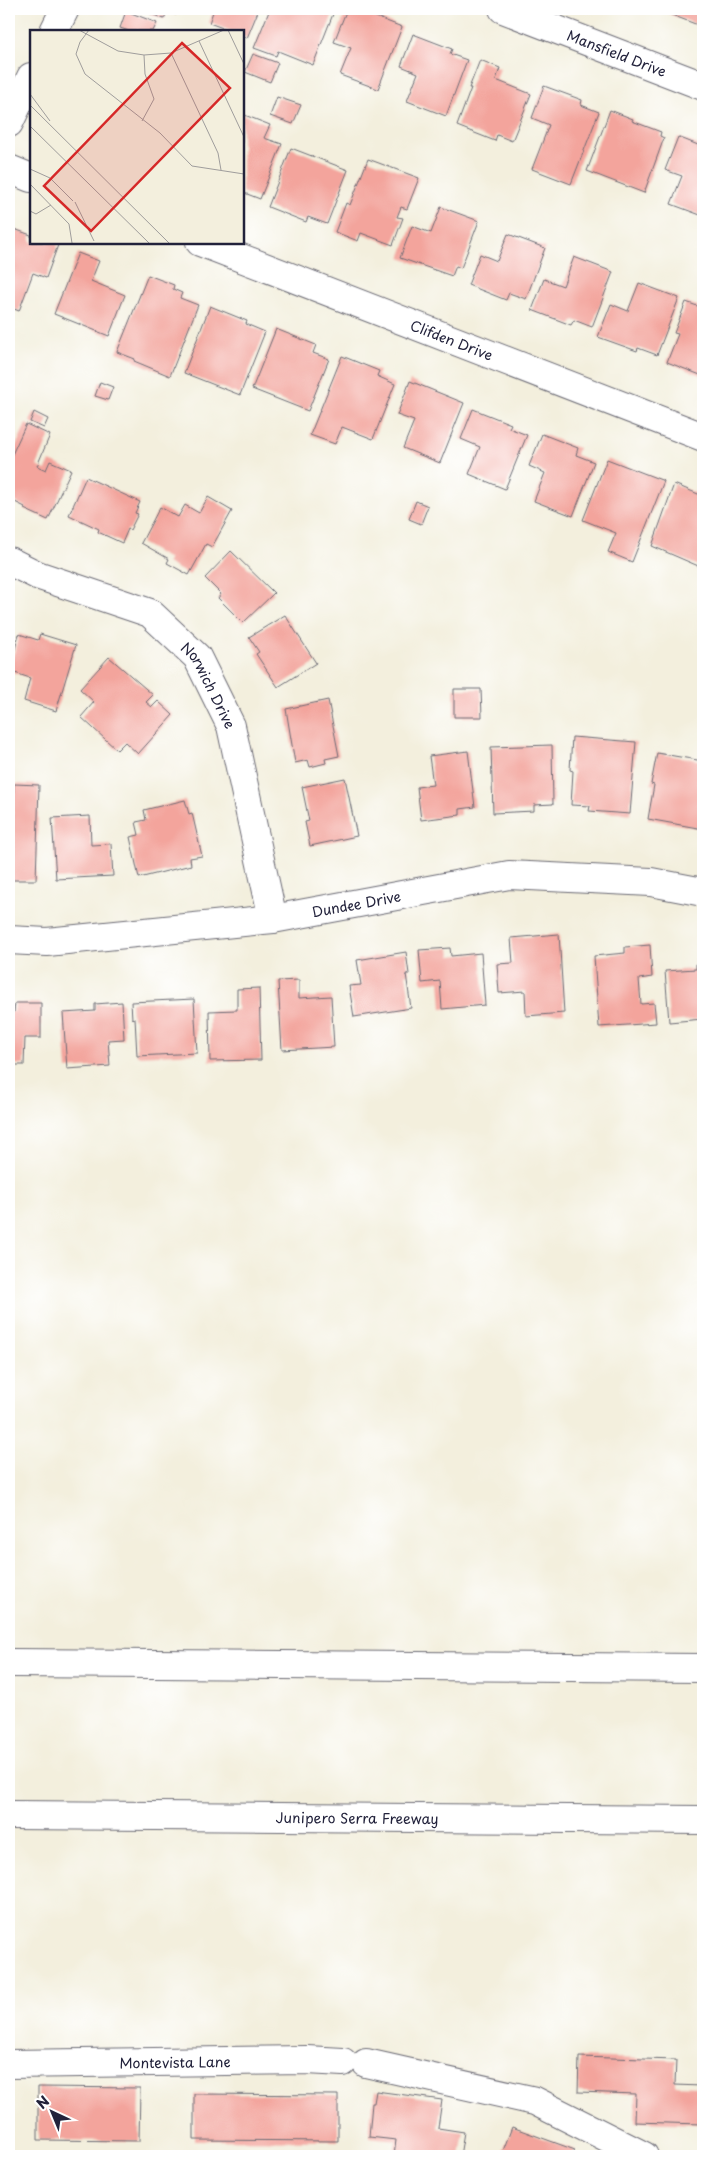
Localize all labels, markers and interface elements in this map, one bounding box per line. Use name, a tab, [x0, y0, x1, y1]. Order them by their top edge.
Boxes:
street label: Mansfield Drive	[564, 24, 670, 81]
inset map	[30, 30, 244, 244]
street label: Clifden Drive	[407, 314, 496, 365]
street label: Norwich Drive	[177, 637, 241, 732]
street label: Dundee Drive	[310, 885, 402, 922]
street label: Junipero Serra Freeway	[275, 1806, 439, 1829]
street label: Montevista Lane	[119, 2051, 231, 2073]
north arrow	[28, 2088, 78, 2138]
text: N	[31, 2091, 54, 2114]

